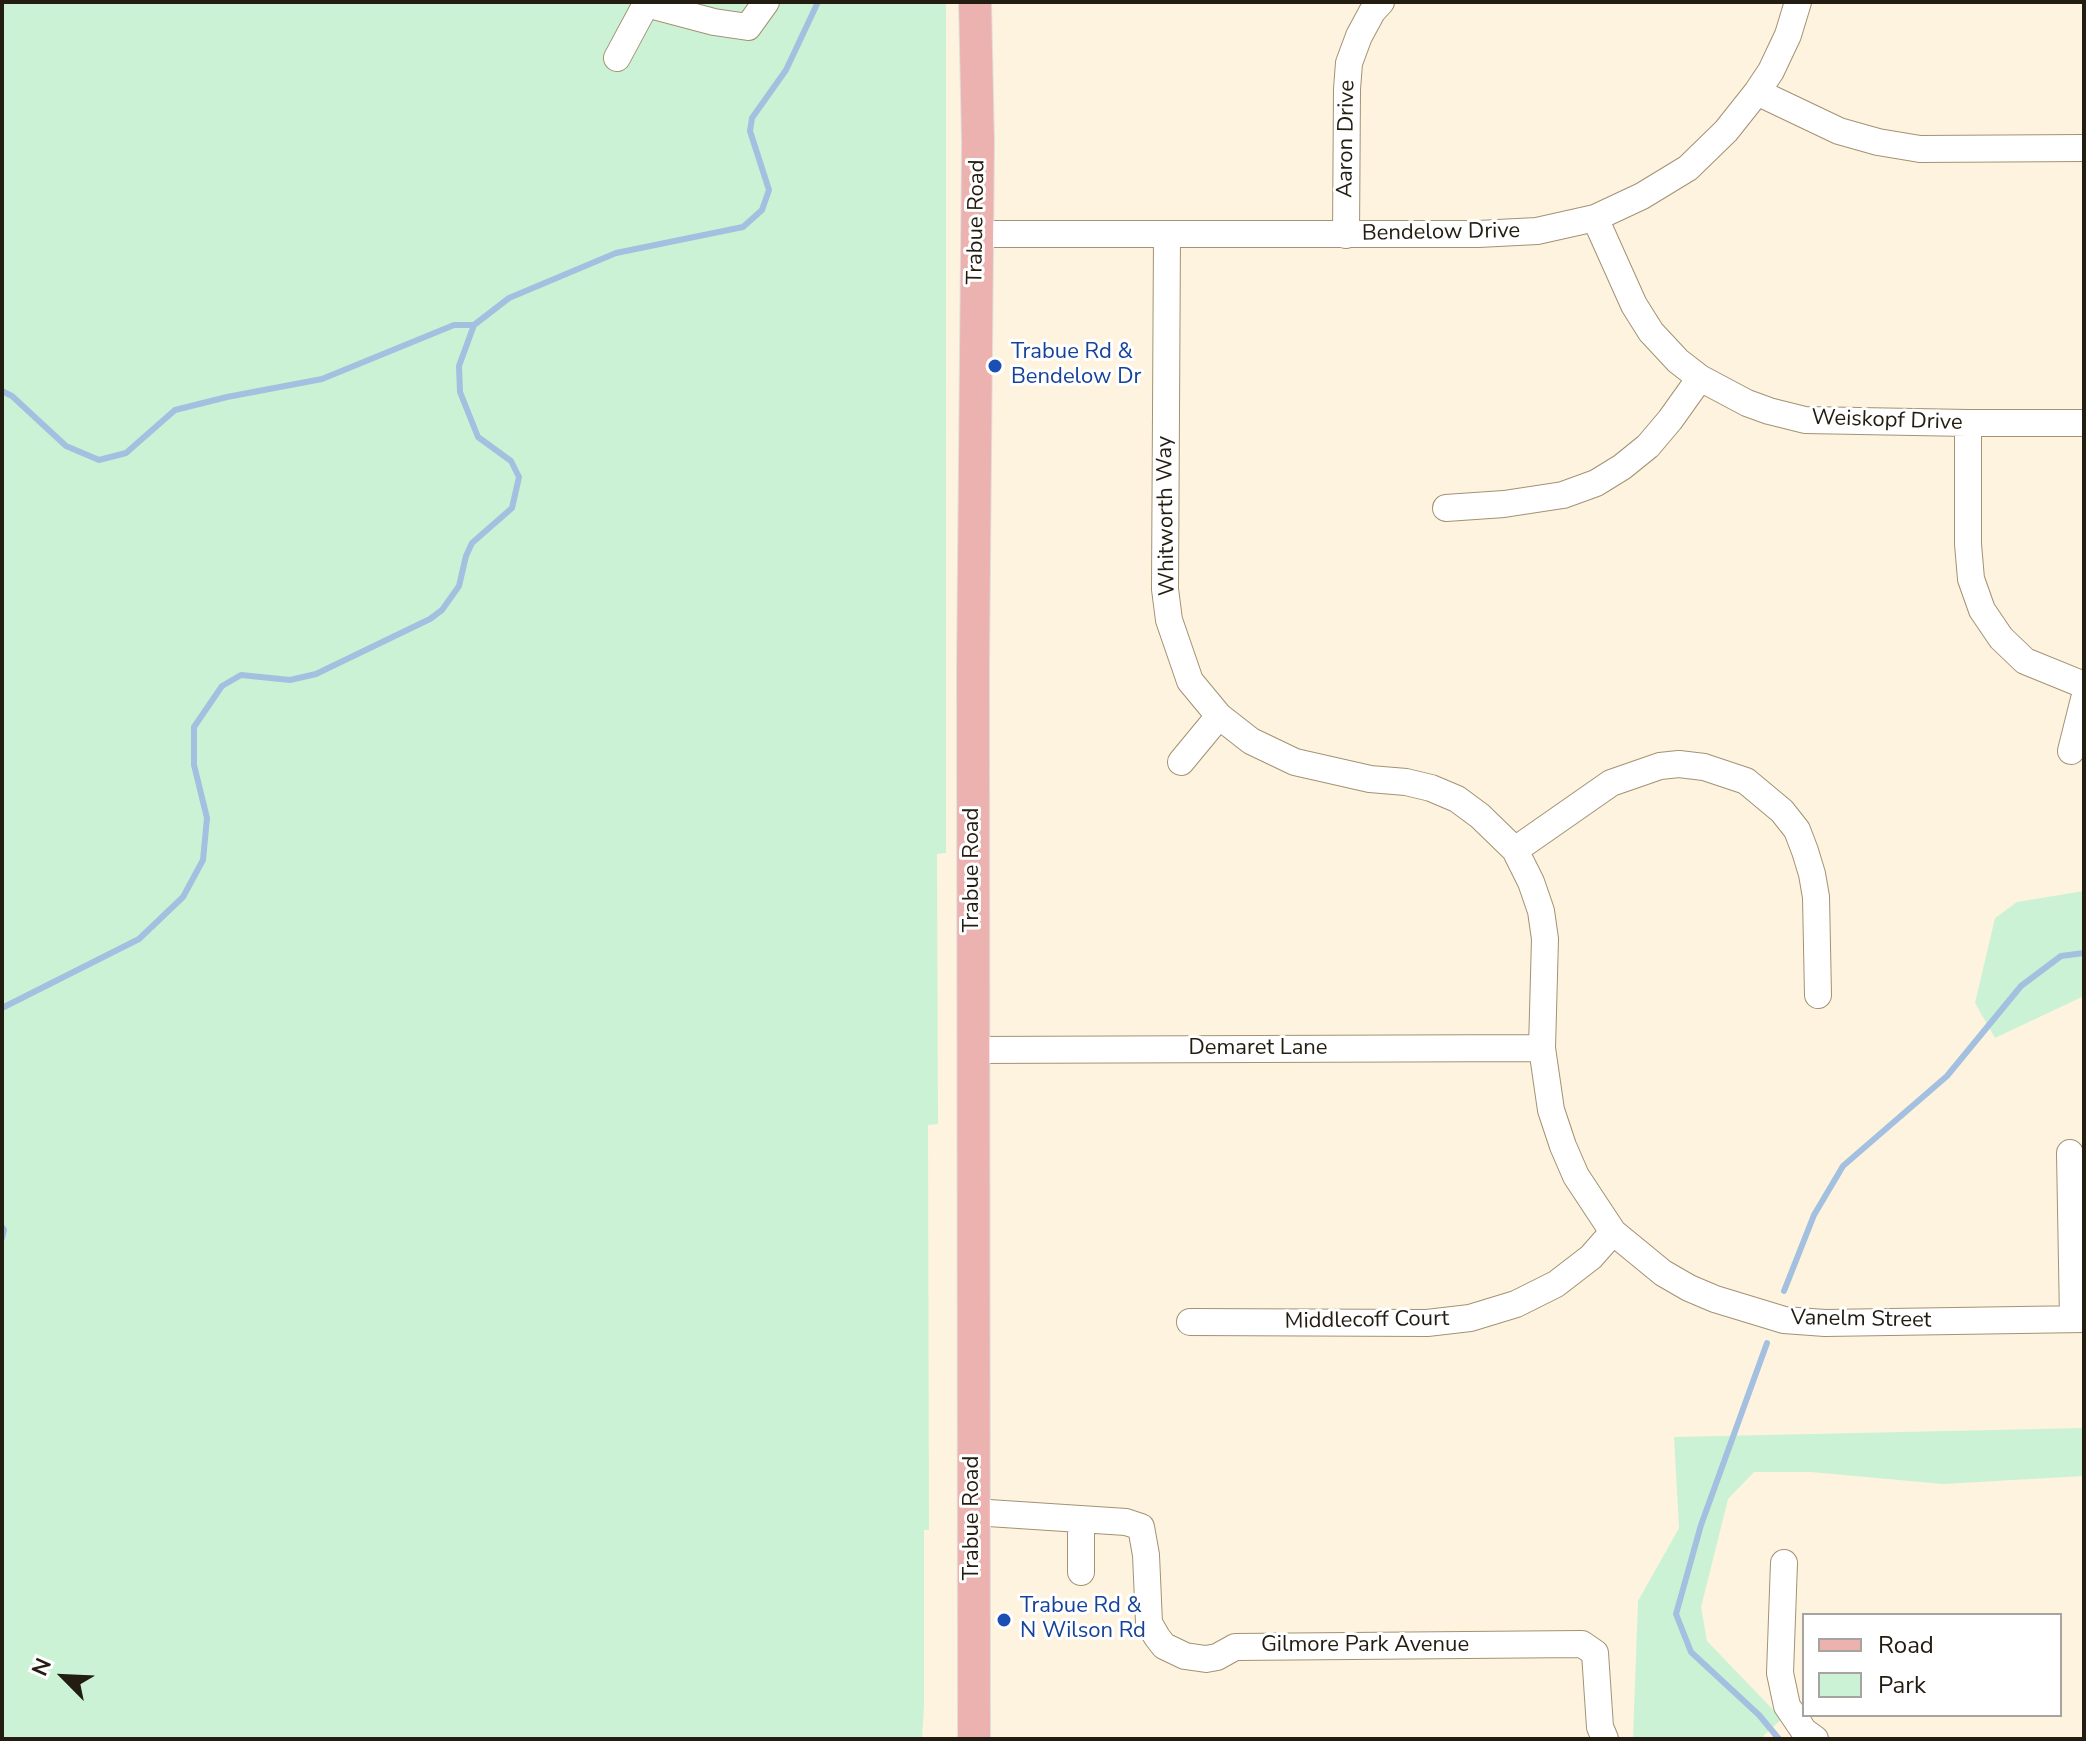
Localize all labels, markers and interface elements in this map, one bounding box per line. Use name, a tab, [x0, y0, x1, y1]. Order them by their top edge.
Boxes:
street label: Aaron Drive	[1333, 80, 1361, 198]
street label: Trabue Road	[963, 159, 991, 285]
street label: Bendelow Drive	[1362, 218, 1520, 248]
place label: Trabue Rd & Bendelow Dr	[1011, 340, 1141, 392]
marker: Trabue Rd & Bendelow Dr	[986, 357, 1004, 375]
street label: Weiskopf Drive	[1811, 405, 1963, 437]
street label: Whitworth Way	[1152, 436, 1182, 596]
street label: Trabue Road	[960, 808, 986, 932]
street label: Demaret Lane	[1188, 1036, 1328, 1062]
street label: Middlecoff Court	[1285, 1306, 1449, 1336]
street label: Vanelm Street	[1790, 1306, 1932, 1334]
street label: Trabue Road	[960, 1456, 986, 1580]
place label: Trabue Rd & N Wilson Rd	[1020, 1594, 1146, 1646]
marker: Trabue Rd & N Wilson Rd	[995, 1611, 1013, 1629]
legend	[1802, 1613, 2062, 1717]
text: Road	[1878, 1629, 1934, 1661]
street label: Gilmore Park Avenue	[1261, 1633, 1469, 1659]
north arrow	[24, 1637, 104, 1717]
text: N	[25, 1654, 59, 1681]
text: Park	[1878, 1669, 1926, 1701]

